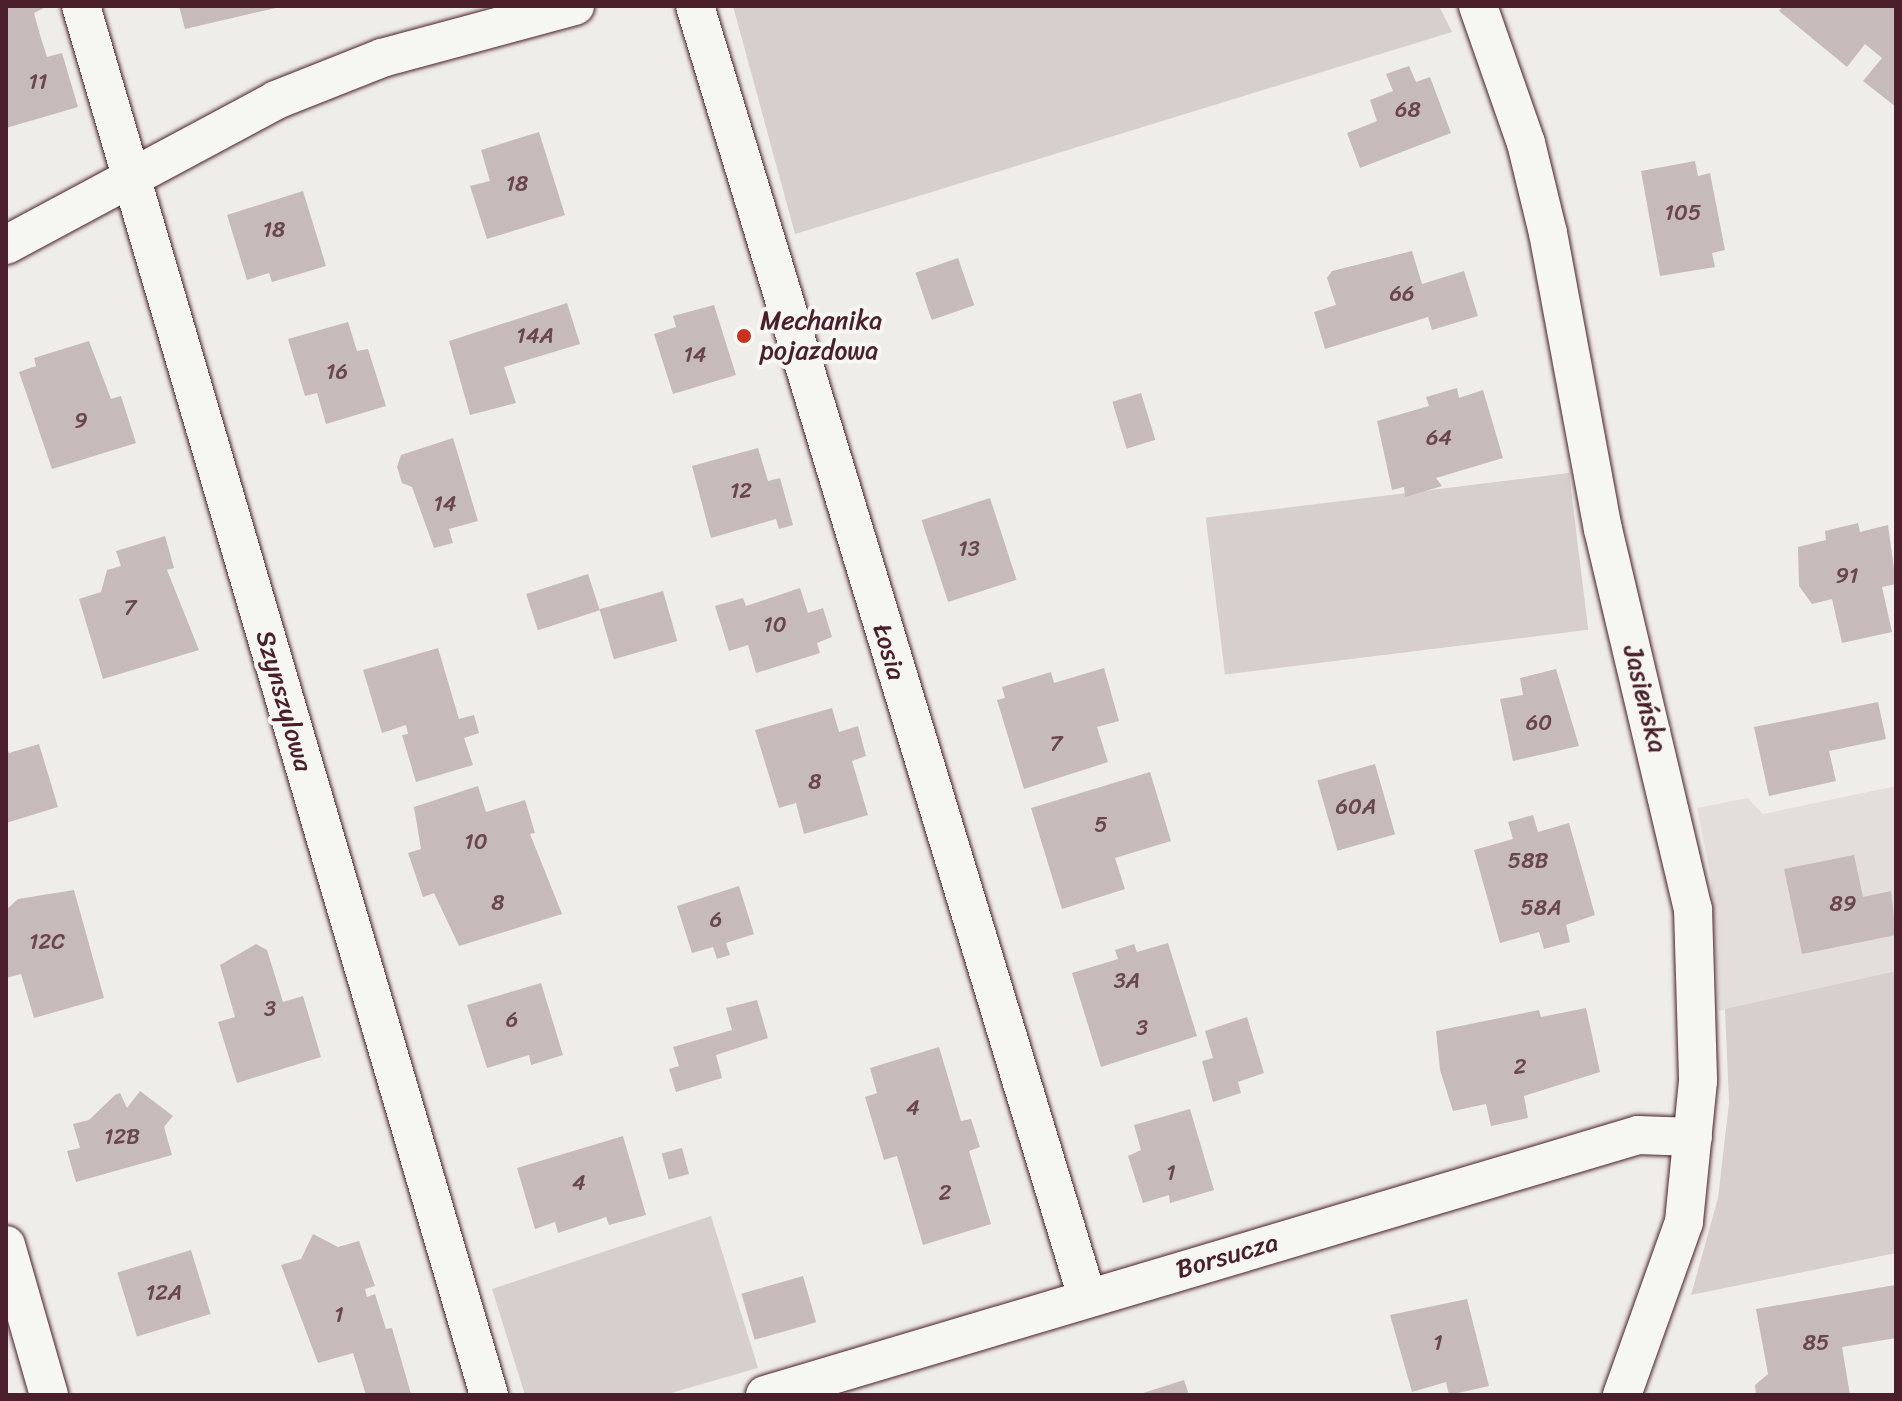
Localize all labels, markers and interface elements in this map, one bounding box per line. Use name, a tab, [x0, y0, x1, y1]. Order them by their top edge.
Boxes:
house number: 11	[29, 69, 47, 95]
house number: 68	[1395, 97, 1421, 123]
house number: 18	[506, 171, 528, 197]
house number: 105	[1665, 200, 1701, 226]
house number: 18	[263, 217, 285, 243]
house number: 66	[1390, 281, 1414, 307]
place label: Mechanika pojazdowa	[760, 305, 882, 366]
house number: 14A	[516, 323, 554, 349]
marker: Mechanika pojazdowa	[735, 327, 753, 345]
house number: 14	[683, 342, 707, 368]
house number: 16	[326, 359, 348, 385]
house number: 9	[74, 408, 88, 434]
house number: 64	[1426, 425, 1452, 451]
house number: 12	[730, 478, 752, 504]
house number: 14	[433, 491, 457, 517]
house number: 13	[958, 536, 980, 562]
house number: 91	[1836, 563, 1858, 589]
house number: 7	[124, 595, 136, 621]
house number: 10	[763, 612, 787, 638]
street label: Łosia	[866, 620, 912, 684]
street label: Szynszylowa	[249, 627, 319, 775]
street label: Jasieńska	[1617, 642, 1673, 756]
house number: 60	[1526, 710, 1552, 736]
house number: 7	[1050, 731, 1062, 757]
house number: 8	[808, 769, 822, 795]
house number: 60A	[1336, 794, 1376, 820]
house number: 5	[1094, 812, 1108, 838]
house number: 10	[464, 829, 488, 855]
house number: 58B	[1508, 848, 1548, 874]
house number: 8	[491, 890, 505, 916]
house number: 89	[1830, 891, 1856, 917]
house number: 58A	[1520, 895, 1562, 921]
house number: 6	[710, 907, 722, 933]
house number: 12C	[29, 929, 65, 955]
house number: 3A	[1114, 968, 1140, 994]
house number: 3	[264, 996, 276, 1022]
house number: 6	[506, 1007, 518, 1033]
house number: 3	[1136, 1015, 1148, 1041]
house number: 2	[1514, 1054, 1526, 1080]
house number: 4	[906, 1095, 920, 1121]
house number: 12B	[104, 1124, 140, 1150]
house number: 1	[1166, 1160, 1176, 1186]
house number: 4	[572, 1170, 586, 1196]
house number: 2	[939, 1180, 951, 1206]
street label: Borsucza	[1172, 1227, 1282, 1285]
house number: 12A	[146, 1280, 182, 1306]
house number: 1	[334, 1302, 344, 1328]
house number: 1	[1433, 1330, 1443, 1356]
house number: 85	[1803, 1330, 1829, 1356]

